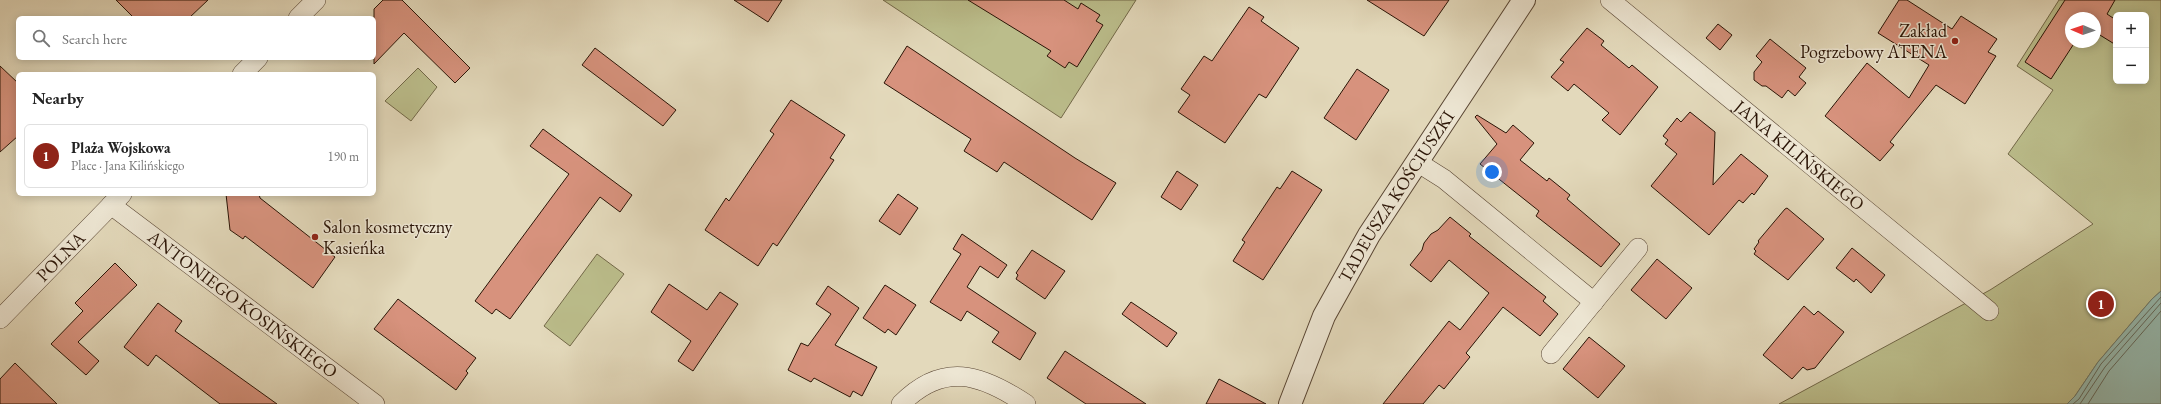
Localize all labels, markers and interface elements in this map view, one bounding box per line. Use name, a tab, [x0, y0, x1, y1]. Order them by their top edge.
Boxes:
north arrow	[2065, 12, 2101, 48]
map controls	[2113, 12, 2149, 84]
button: +	[2113, 12, 2149, 48]
search box	[16, 16, 376, 60]
place label: Zakład Pogrzebowy ATENA	[1800, 19, 1948, 63]
icon: search	[30, 27, 52, 49]
text: Search here	[62, 29, 127, 48]
marker: Zakład Pogrzebowy ATENA	[1950, 36, 1960, 46]
button: −	[2113, 48, 2149, 84]
text: Nearby	[32, 87, 84, 109]
street label: JANA KILIŃSKIEGO	[1728, 93, 1870, 215]
street label: TADEUSZA KOŚCIUSZKI	[1333, 106, 1459, 286]
text: Plaża Wojskowa	[71, 138, 171, 157]
text: 1	[43, 148, 49, 165]
text: 190 m	[328, 148, 359, 165]
text: Place · Jana Kilińskiego	[71, 157, 185, 174]
your location	[1482, 162, 1502, 182]
place label: Salon kosmetyczny Kasieńka	[323, 215, 453, 259]
street label: ANTONIEGO KOSIŃSKIEGO	[143, 224, 343, 383]
street label: POLNA	[31, 226, 90, 286]
marker: Salon kosmetyczny Kasieńka	[310, 232, 320, 242]
pin: 1	[2088, 289, 2114, 319]

